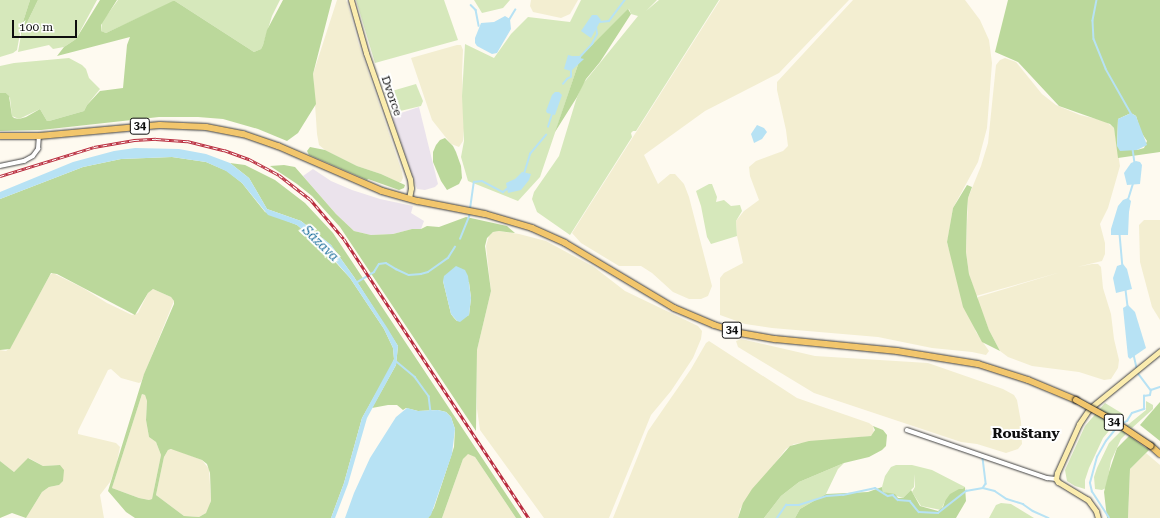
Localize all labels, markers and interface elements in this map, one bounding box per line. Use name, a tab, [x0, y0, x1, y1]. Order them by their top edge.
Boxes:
scale bar	[14, 12, 79, 38]
text: 100 m	[19, 20, 53, 34]
street label: Dvorce	[377, 74, 405, 118]
road number: 34	[129, 117, 151, 135]
water label: Sázava	[299, 223, 341, 265]
road number: 34	[721, 321, 743, 339]
road number: 34	[1103, 413, 1125, 431]
district label: Rouštany	[992, 425, 1060, 441]

